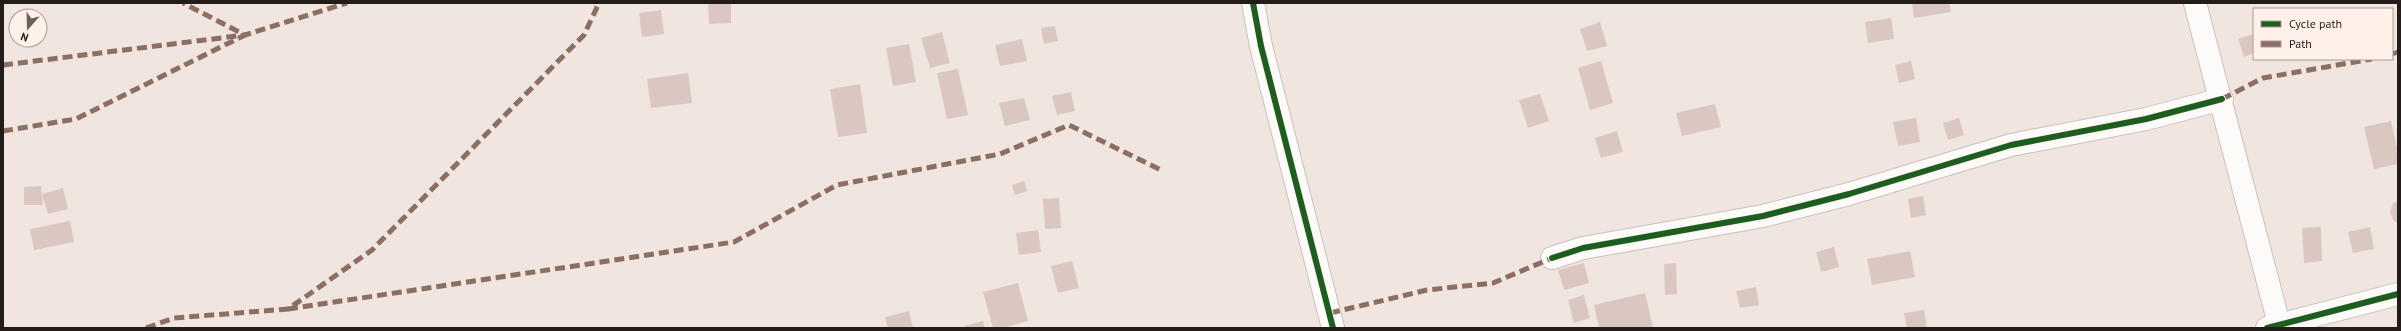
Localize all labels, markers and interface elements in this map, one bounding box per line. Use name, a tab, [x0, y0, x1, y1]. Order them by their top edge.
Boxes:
north arrow	[8, 8, 48, 48]
legend	[2253, 8, 2393, 60]
text: Cycle path	[2289, 16, 2342, 31]
text: N	[19, 30, 30, 45]
text: Path	[2289, 36, 2312, 51]

